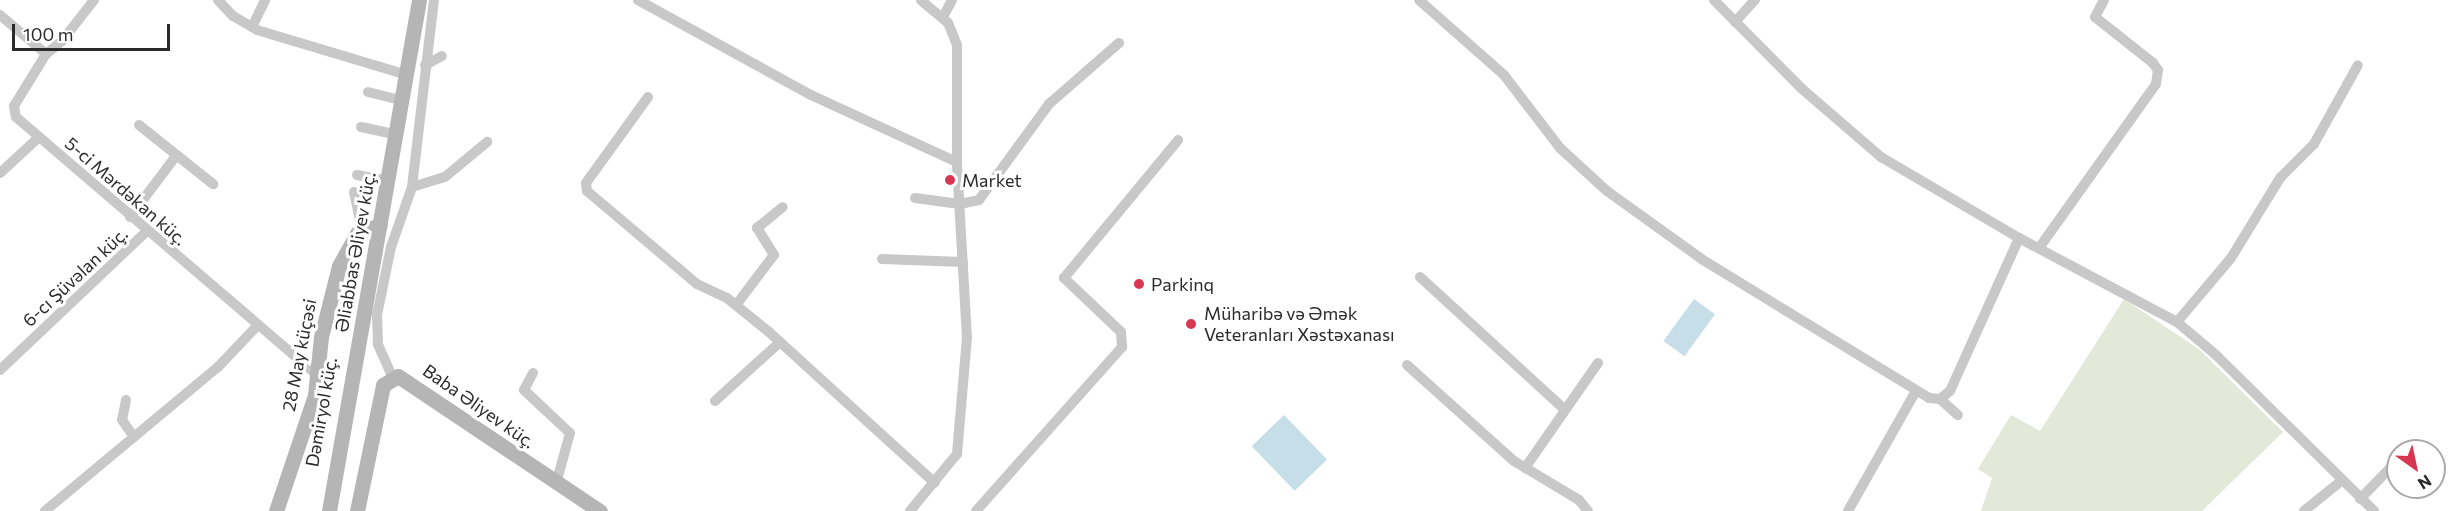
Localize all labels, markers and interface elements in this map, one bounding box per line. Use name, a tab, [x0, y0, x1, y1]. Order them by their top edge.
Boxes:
scale bar	[15, 12, 172, 50]
text: 100 m	[23, 23, 73, 45]
street label: 5-ci Mərdəkan küç.	[61, 132, 191, 250]
place label: Market	[962, 169, 1022, 191]
street label: Əliabbas Əliyev küç.	[330, 170, 380, 334]
marker: Market	[943, 173, 957, 187]
street label: 6-cı Şüvəlan küç.	[18, 223, 132, 331]
place label: Parkinq	[1151, 273, 1214, 295]
marker: Parkinq	[1132, 277, 1146, 291]
street label: 28 May küçəsi	[278, 297, 320, 413]
place label: Müharibə və Əmək Veteranları Xəstəxanası	[1204, 303, 1395, 346]
marker: Müharibə və Əmək Veteranları Xəstəxanası	[1182, 315, 1200, 333]
street label: Dəmiryol küç.	[301, 355, 341, 469]
street label: Baba Əliyev küç.	[419, 359, 539, 453]
north arrow	[2386, 439, 2446, 499]
text: N	[2415, 472, 2435, 494]

